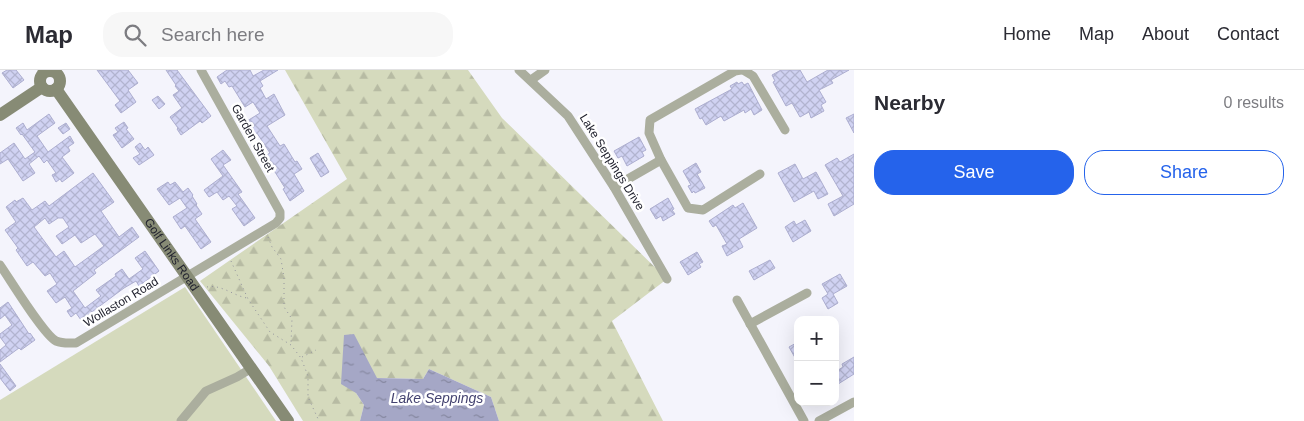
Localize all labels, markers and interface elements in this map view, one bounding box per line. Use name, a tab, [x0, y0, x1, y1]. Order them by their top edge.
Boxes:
search box	[103, 12, 453, 57]
text: Map	[25, 21, 73, 48]
icon: search	[121, 21, 149, 49]
text: Search here	[161, 24, 265, 45]
text: Home	[1003, 24, 1051, 44]
text: Map	[1079, 24, 1114, 44]
text: About	[1142, 24, 1189, 44]
text: Contact	[1217, 24, 1279, 44]
text: Nearby	[874, 91, 945, 114]
text: 0 results	[1224, 94, 1284, 111]
street label: Garden Street	[229, 102, 278, 175]
street label: Lake Seppings Drive	[577, 111, 647, 213]
button: Save	[874, 150, 1074, 195]
button: Share	[1084, 150, 1284, 195]
street label: Golf Links Road	[141, 216, 202, 294]
street label: Wollaston Road	[81, 274, 161, 330]
map controls	[794, 316, 839, 406]
button: +	[794, 316, 839, 361]
button: −	[794, 361, 839, 406]
water label: Lake Seppings	[391, 390, 483, 406]

